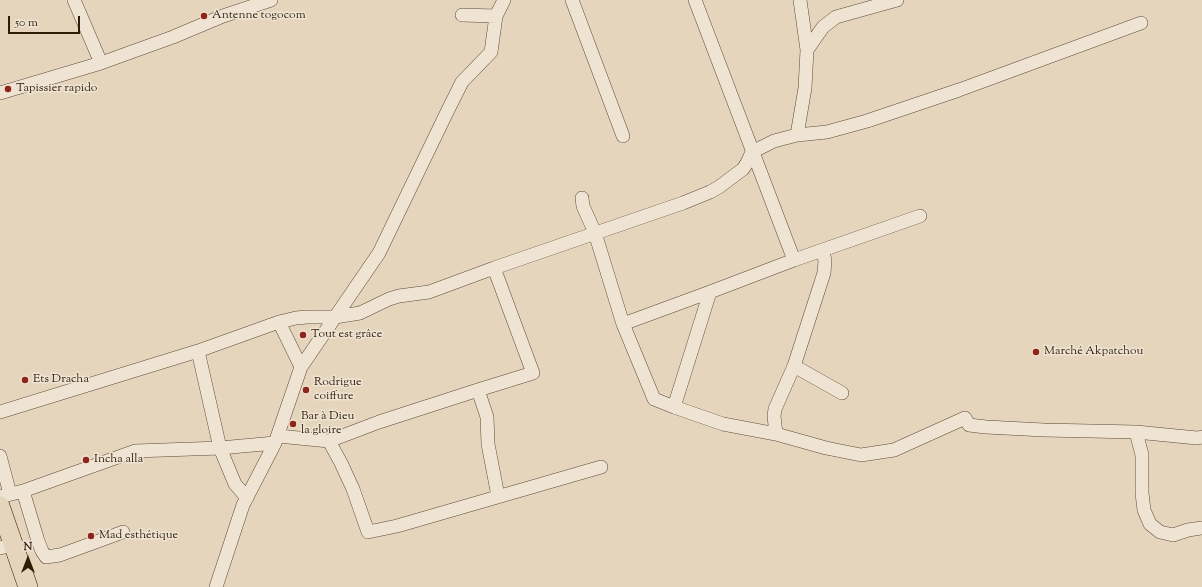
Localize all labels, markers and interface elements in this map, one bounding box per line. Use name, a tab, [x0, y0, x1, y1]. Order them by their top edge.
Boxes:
scale bar	[10, 8, 82, 34]
place label: Antenne togocom	[212, 9, 306, 23]
marker: Antenne togocom	[199, 11, 209, 21]
text: 50 m	[15, 14, 38, 32]
place label: Tapissier rapido	[16, 82, 97, 96]
marker: Tapissier rapido	[3, 84, 13, 94]
place label: Tout est grâce	[311, 328, 382, 342]
marker: Tout est grâce	[298, 330, 308, 340]
place label: Marché Akpatchou	[1044, 345, 1143, 359]
marker: Marché Akpatchou	[1031, 347, 1041, 357]
place label: Ets Dracha	[33, 373, 89, 387]
marker: Ets Dracha	[20, 375, 30, 385]
place label: Rodrigue coiffure	[314, 376, 362, 404]
marker: Rodrigue coiffure	[301, 385, 311, 395]
place label: Bar à Dieu la gloire	[301, 410, 354, 438]
marker: Bar à Dieu la gloire	[288, 419, 298, 429]
place label: Incha alla	[94, 453, 143, 467]
marker: Incha alla	[81, 455, 91, 465]
place label: Mad esthétique	[99, 529, 178, 543]
marker: Mad esthétique	[86, 531, 96, 541]
north arrow	[8, 539, 48, 579]
text: N	[24, 539, 32, 555]

